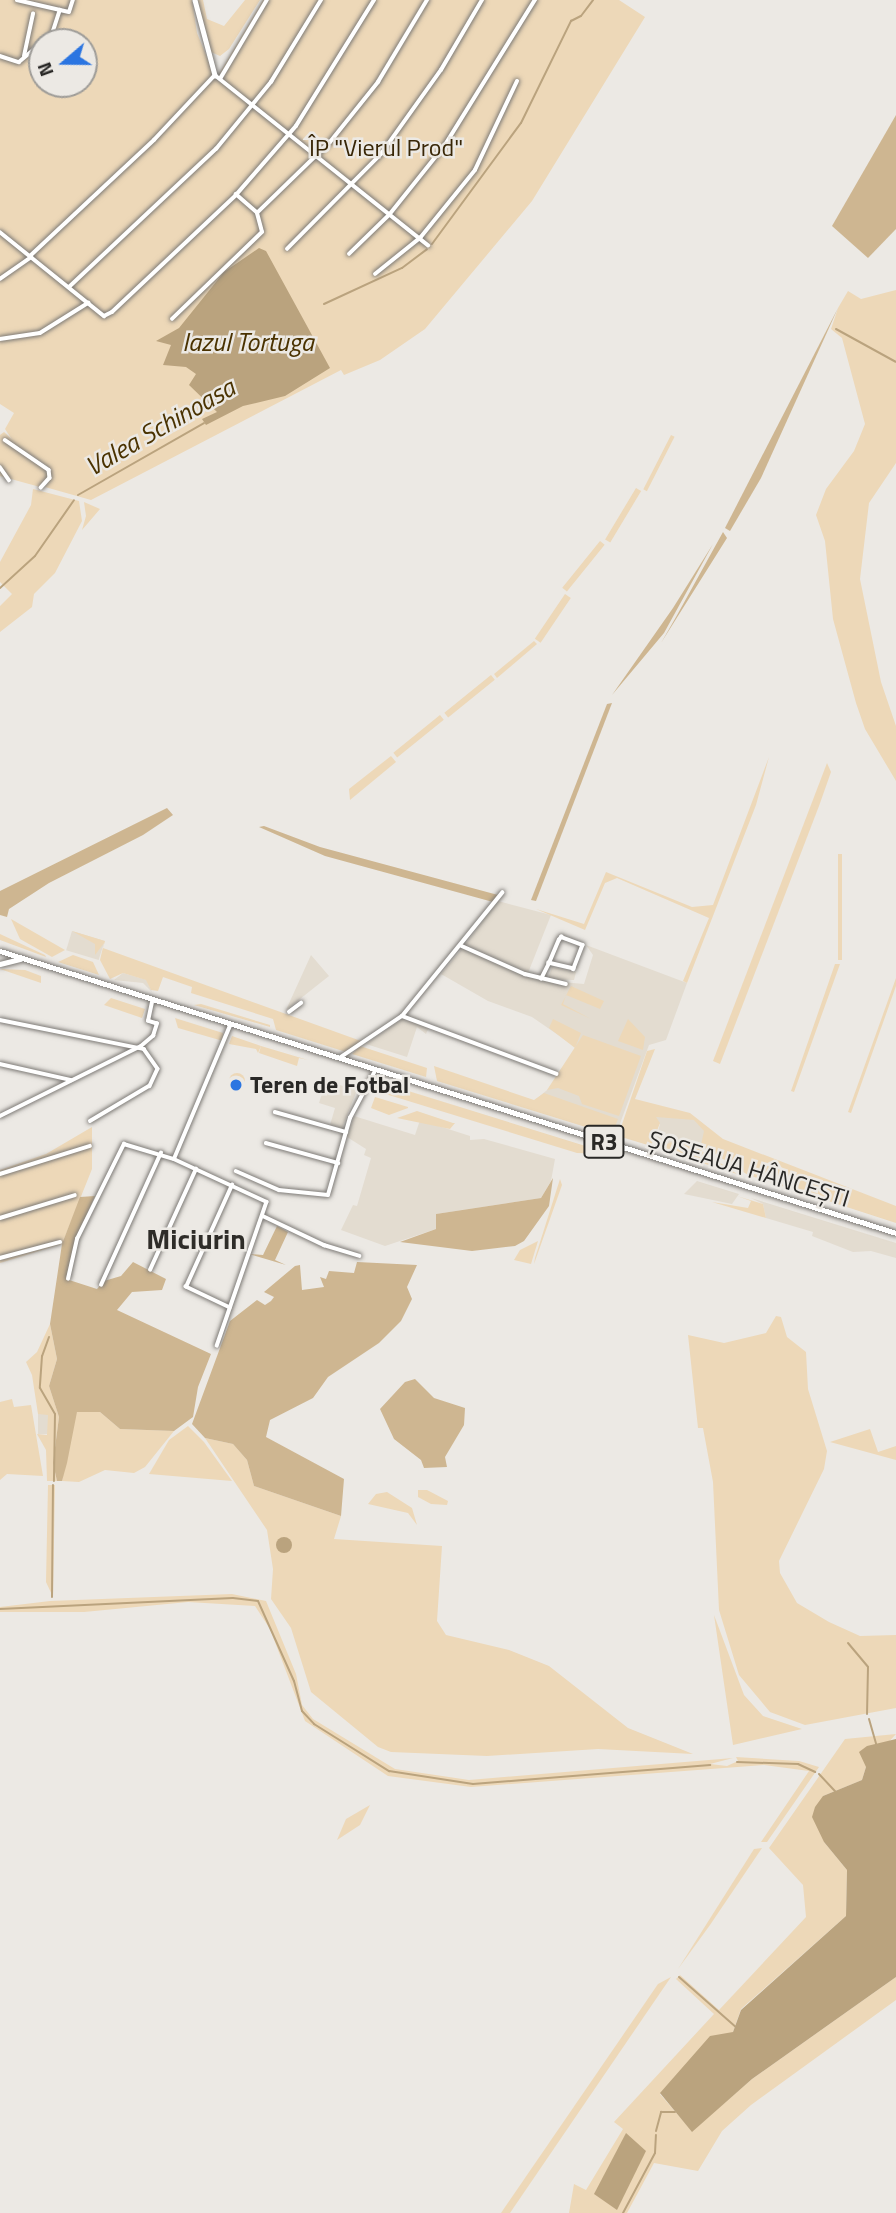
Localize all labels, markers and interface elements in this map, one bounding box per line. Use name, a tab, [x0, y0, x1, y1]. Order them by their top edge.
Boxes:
north arrow	[28, 28, 98, 98]
text: N	[29, 59, 61, 81]
park label: ÎP "Vierul Prod"	[309, 134, 463, 162]
water label: Iazul Tortuga	[182, 326, 314, 358]
water label: Valea Schinoasa	[80, 372, 240, 482]
place label: Teren de Fotbal	[250, 1071, 409, 1099]
marker: Teren de Fotbal	[228, 1077, 244, 1093]
road number: R3	[583, 1122, 625, 1162]
street label: ȘOSEAUA HÂNCEȘTI	[645, 1125, 853, 1213]
district label: Miciurin	[146, 1222, 246, 1256]

